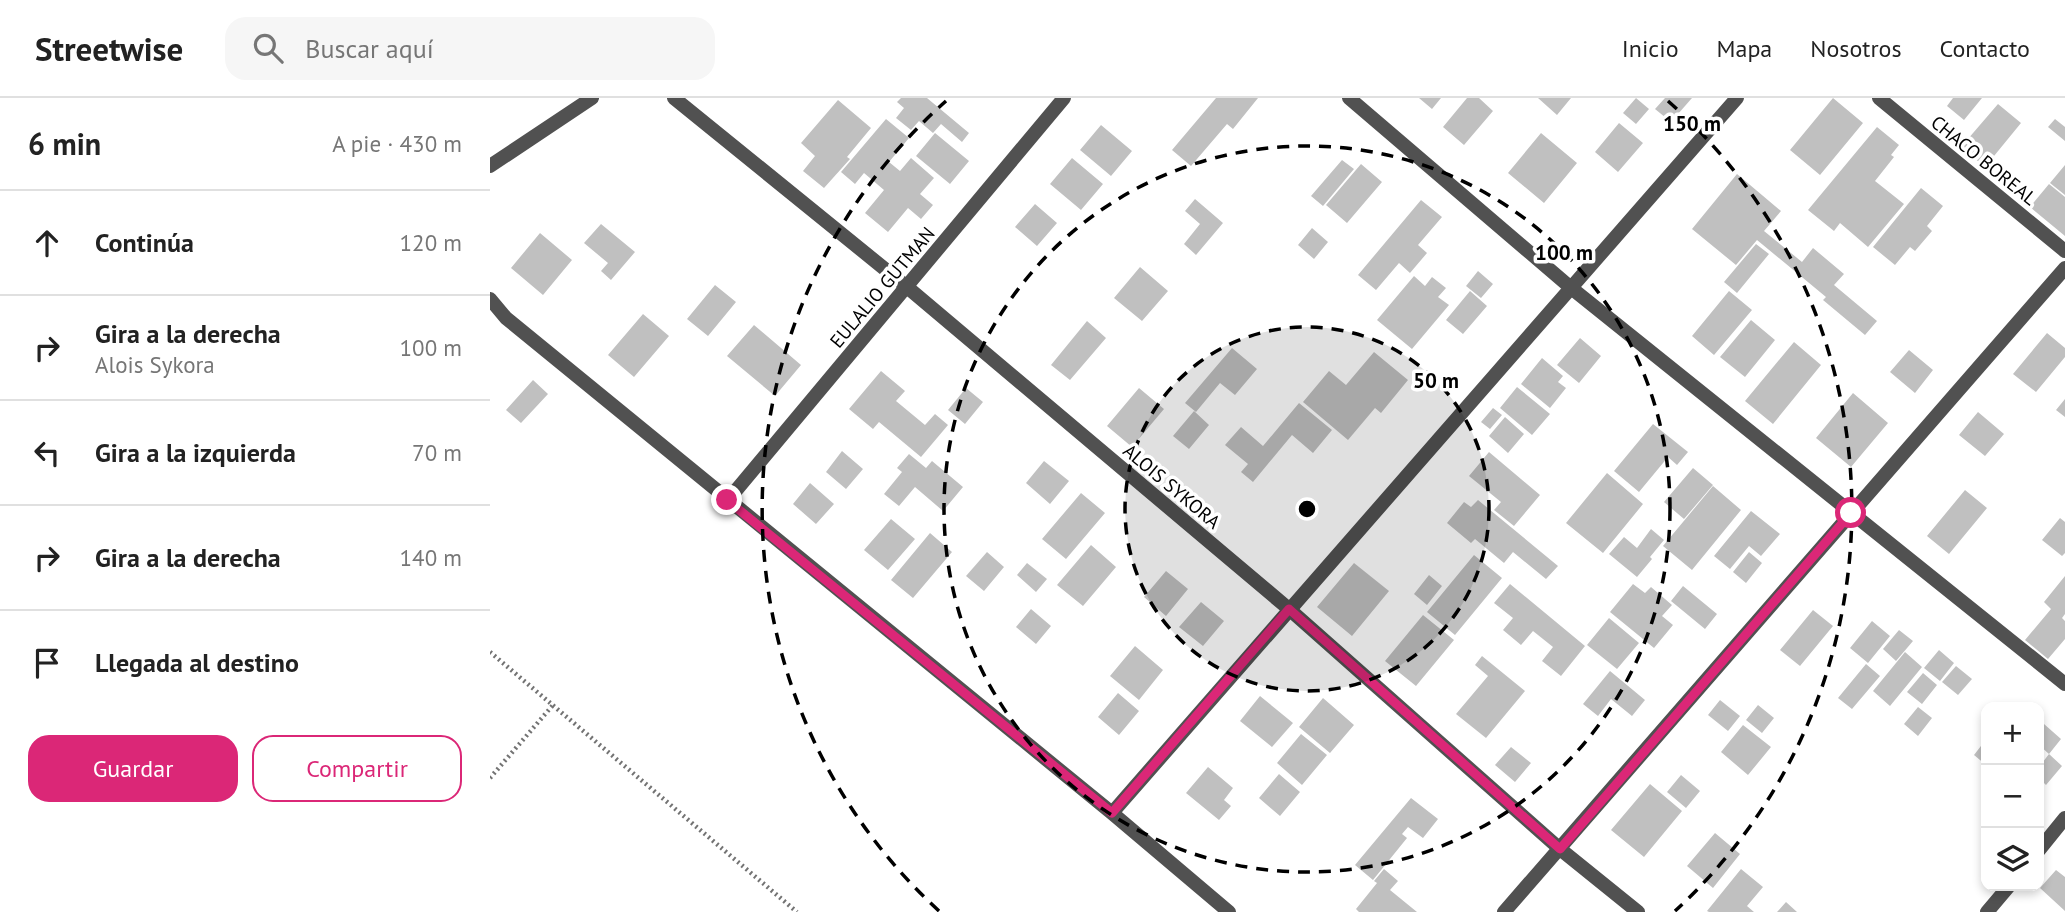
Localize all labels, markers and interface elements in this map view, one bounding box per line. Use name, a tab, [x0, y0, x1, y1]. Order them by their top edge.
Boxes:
search box	[225, 17, 715, 80]
text: Streetwise	[35, 27, 183, 70]
icon: search	[249, 29, 287, 67]
text: Buscar aquí	[305, 32, 434, 65]
text: Inicio	[1622, 33, 1679, 64]
text: Mapa	[1717, 33, 1772, 64]
text: Nosotros	[1810, 33, 1902, 64]
text: Contacto	[1940, 33, 2030, 64]
text: 150 m	[1663, 110, 1721, 137]
street label: CHACO BOREAL	[1926, 110, 2042, 210]
text: 6 min	[28, 124, 101, 163]
text: A pie · 430 m	[332, 129, 462, 158]
street label: EULALIO GUTMAN	[824, 222, 940, 352]
icon: ahead	[28, 224, 66, 262]
text: Continúa	[95, 226, 194, 259]
text: 120 m	[400, 228, 462, 257]
text: 100 m	[1535, 239, 1593, 266]
text: Gira a la derecha	[95, 317, 281, 350]
icon: right	[28, 329, 66, 367]
text: 100 m	[400, 333, 462, 362]
text: Alois Sykora	[95, 350, 215, 379]
text: 50 m	[1413, 367, 1459, 394]
icon: left	[28, 434, 66, 472]
text: Gira a la izquierda	[95, 436, 296, 469]
text: 70 m	[412, 438, 462, 467]
street label: ALOIS SYKORA	[1118, 438, 1226, 534]
route end	[711, 484, 742, 515]
centre of rings	[1295, 497, 1319, 521]
route start	[1835, 497, 1866, 528]
icon: right	[28, 539, 66, 577]
text: Gira a la derecha	[95, 541, 281, 574]
text: 140 m	[400, 543, 462, 572]
icon: arrive	[28, 644, 66, 682]
text: Llegada al destino	[95, 646, 299, 679]
map controls	[1981, 702, 2044, 891]
button: +	[1981, 702, 2044, 765]
button: Guardar	[28, 735, 238, 802]
button: Compartir	[252, 735, 462, 802]
button: −	[1981, 765, 2044, 828]
button: layers	[1981, 828, 2044, 891]

